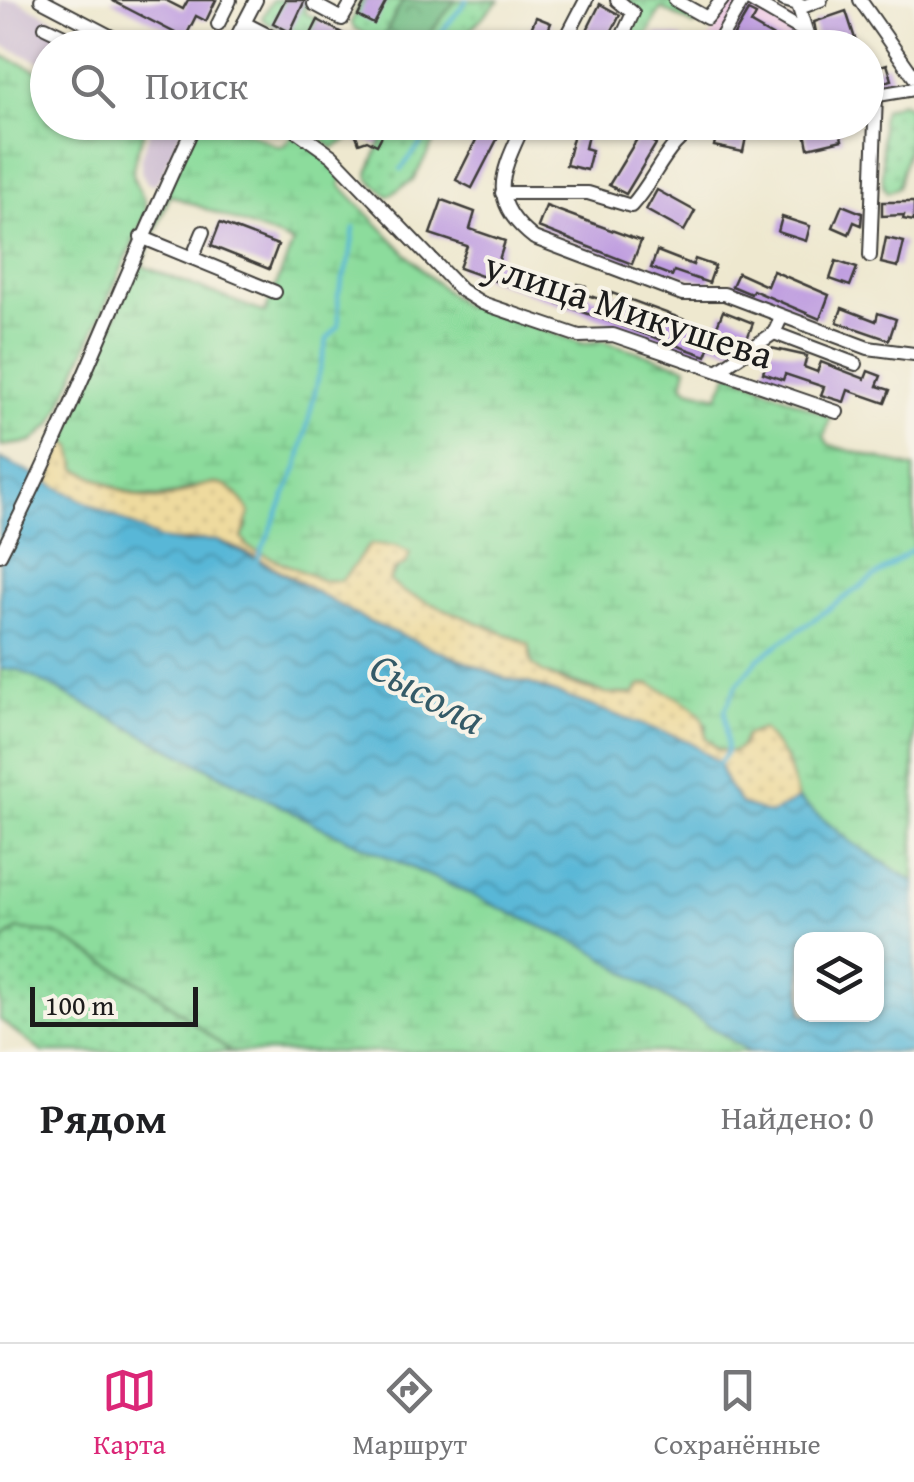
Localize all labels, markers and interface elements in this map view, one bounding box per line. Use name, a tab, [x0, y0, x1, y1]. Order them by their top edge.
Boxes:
search box	[30, 30, 884, 140]
text: Поиск	[145, 57, 248, 113]
icon: search	[65, 58, 120, 113]
street label: улица Микушева	[476, 234, 781, 384]
water label: Сысола	[360, 636, 497, 749]
map controls	[794, 932, 884, 1022]
button: layers	[794, 932, 884, 1022]
scale bar	[30, 982, 198, 1026]
text: 100 m	[45, 984, 114, 1025]
text: Рядом	[40, 1087, 167, 1148]
text: Найдено: 0	[721, 1094, 874, 1141]
tab: Карта	[93, 1363, 166, 1464]
tab: Маршрут	[353, 1363, 467, 1464]
tab: Сохранённые	[654, 1363, 821, 1464]

